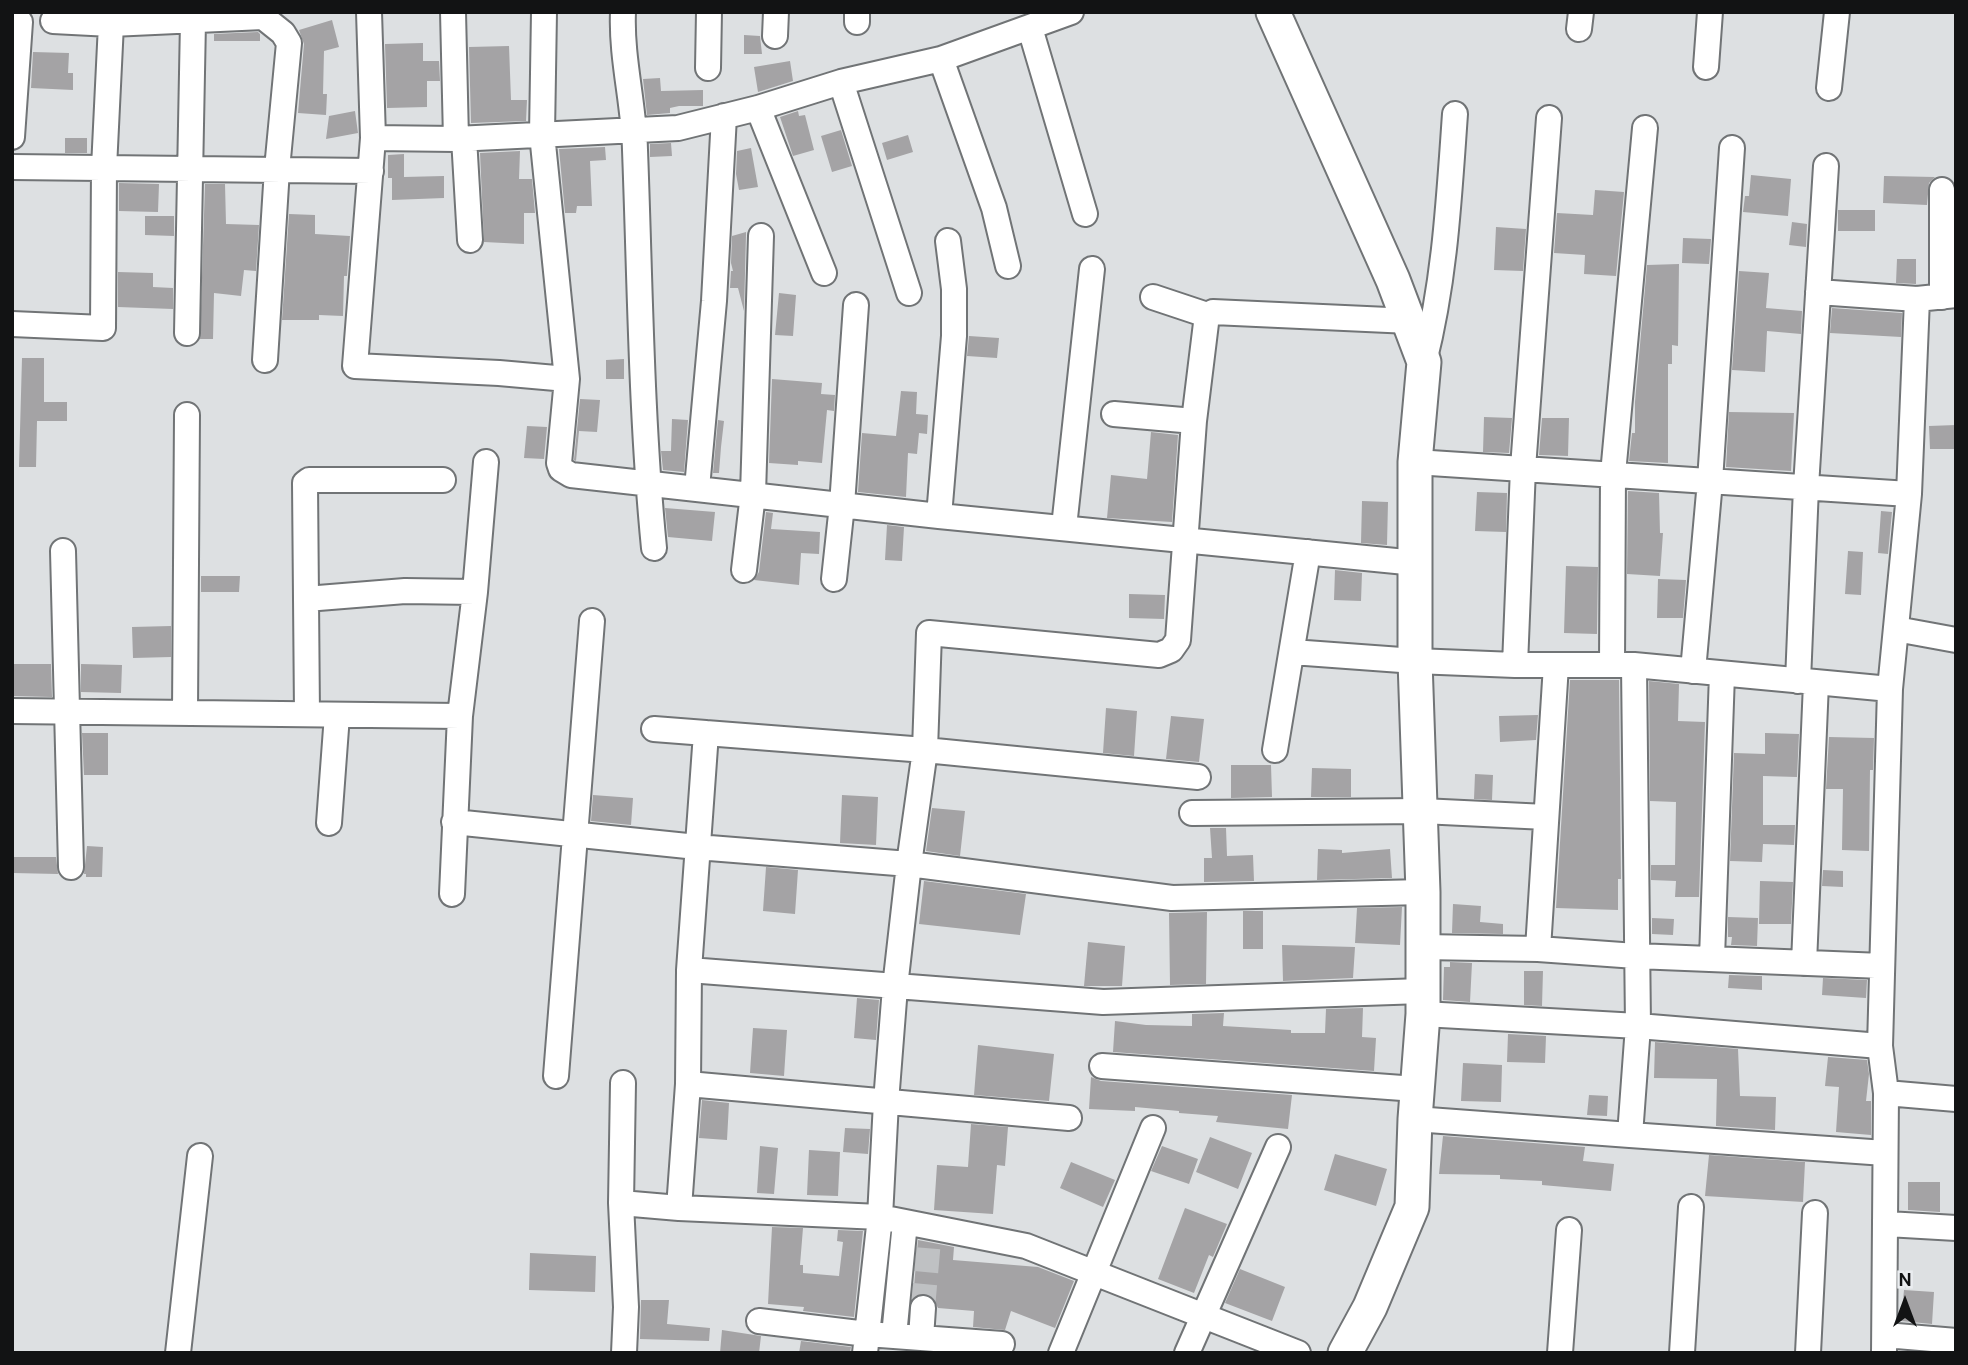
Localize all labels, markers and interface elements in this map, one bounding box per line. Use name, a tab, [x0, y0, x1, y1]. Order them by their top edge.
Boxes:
north arrow	[1870, 1267, 1940, 1337]
text: N	[1898, 1269, 1912, 1293]

